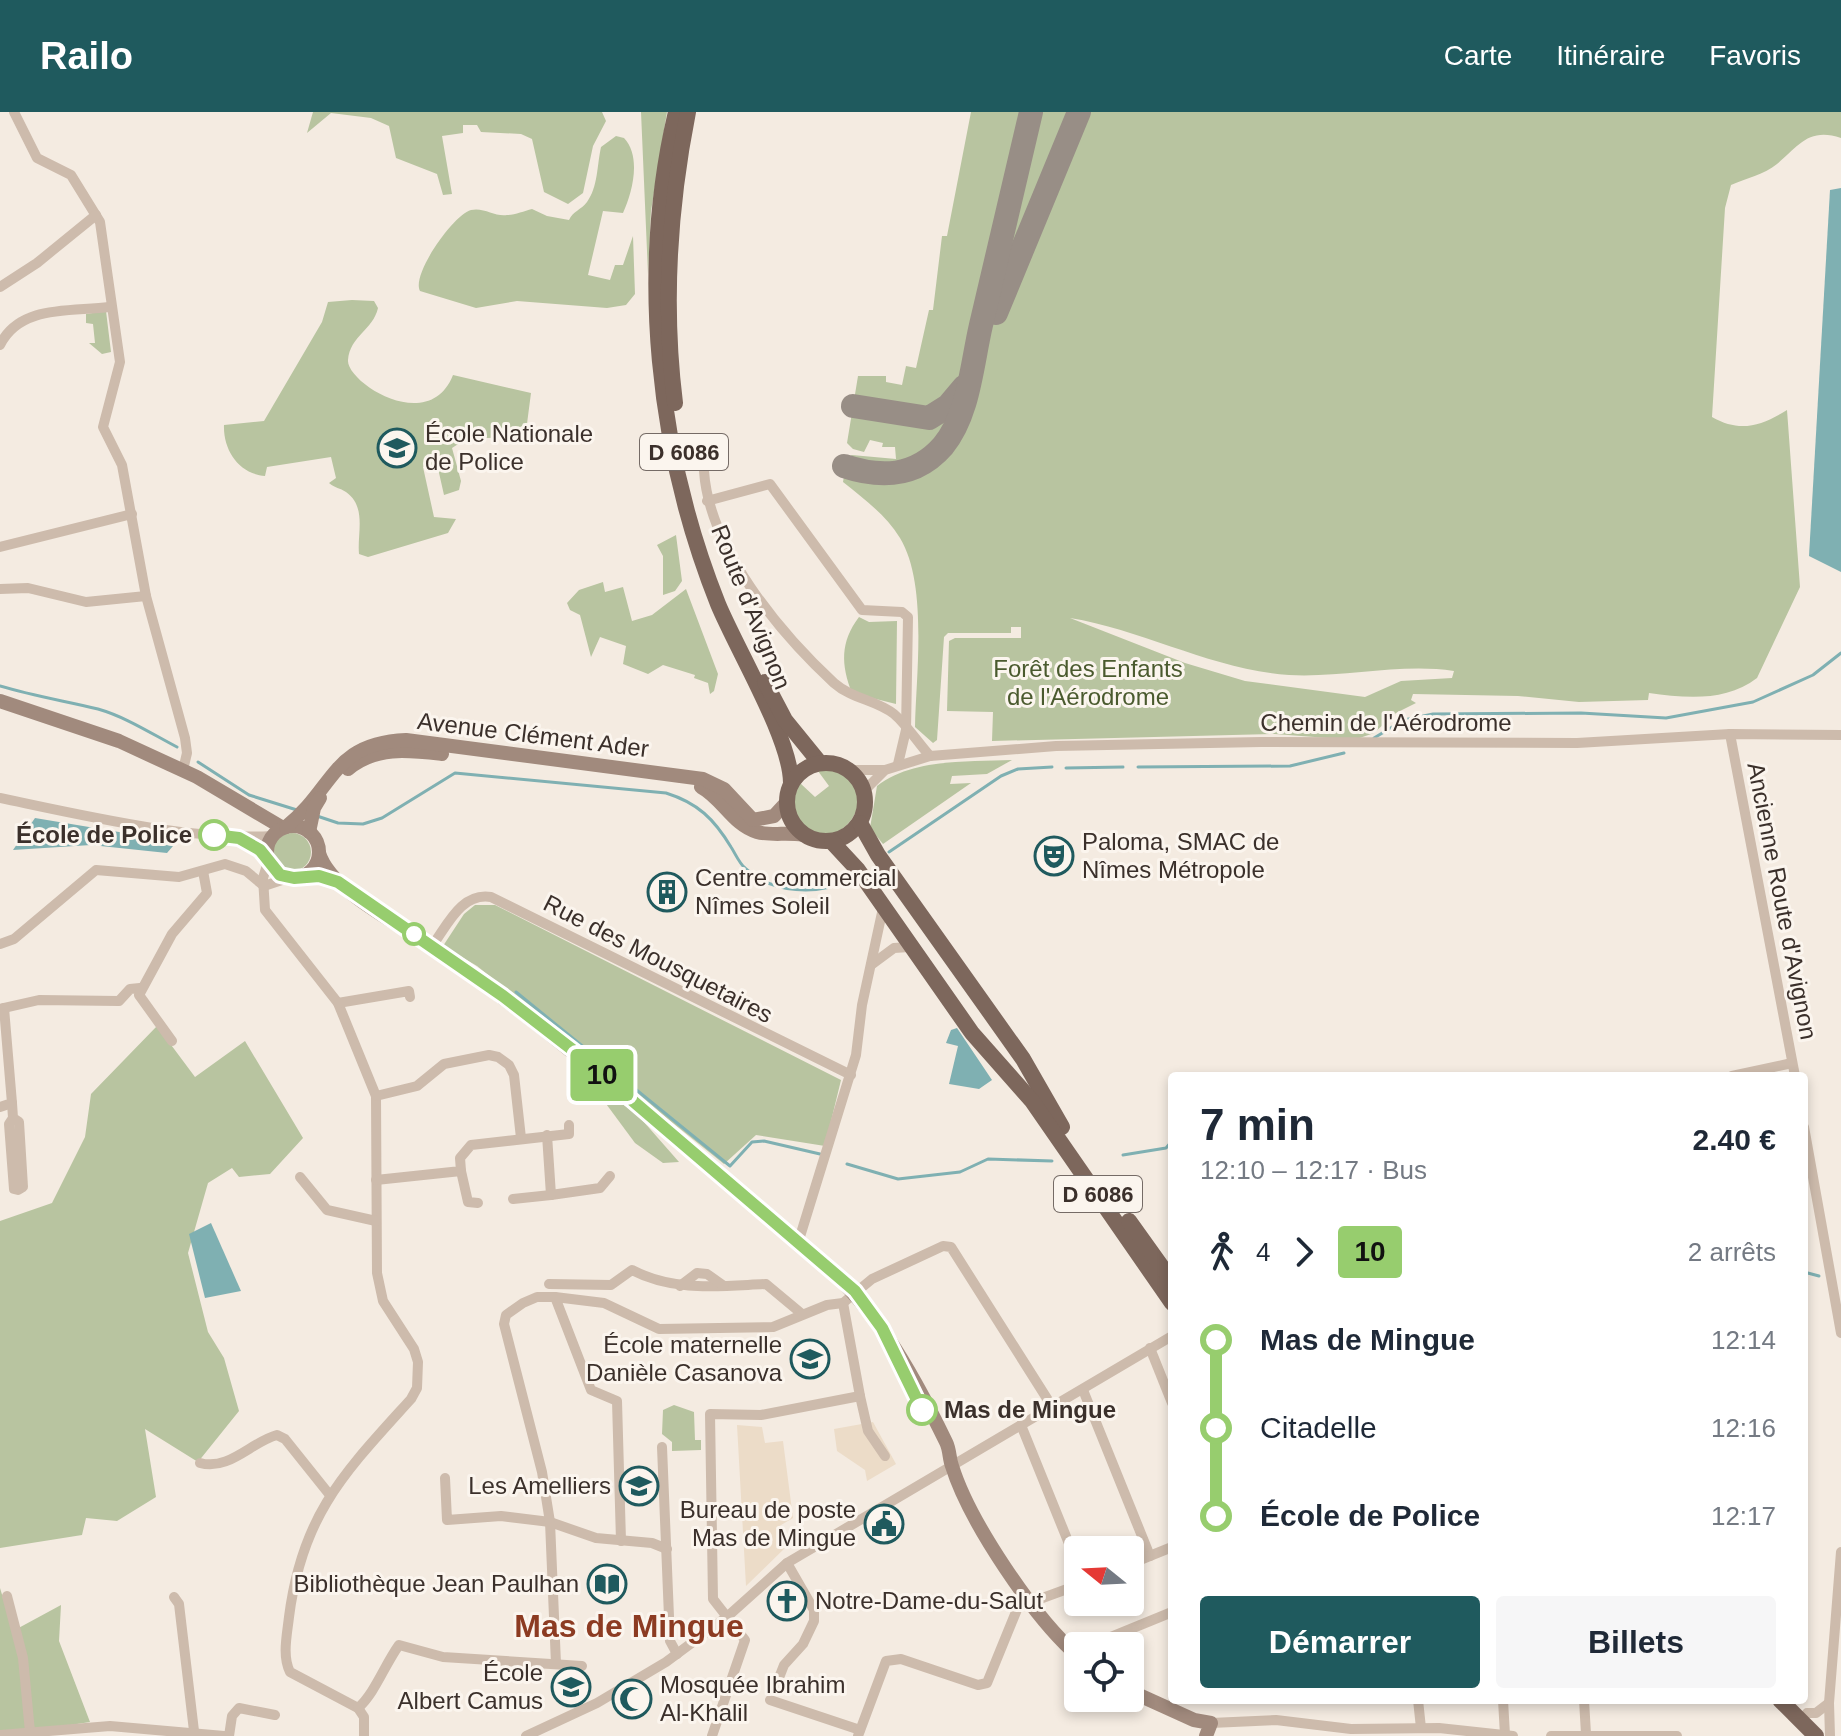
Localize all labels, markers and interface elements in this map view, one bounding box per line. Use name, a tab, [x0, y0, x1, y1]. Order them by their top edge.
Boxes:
text: Railo	[40, 35, 133, 77]
text: Carte	[1444, 40, 1512, 71]
text: Itinéraire	[1556, 40, 1665, 71]
text: Favoris	[1709, 40, 1801, 71]
place label: École Nationale de Police	[425, 420, 593, 475]
school or university icon: École Nationale de Police	[376, 427, 418, 469]
road number: D 6086	[640, 434, 728, 470]
street label: Route d'Avignon	[706, 521, 797, 693]
park label: Forêt des Enfants de l'Aérodrome	[993, 655, 1183, 710]
street label: Avenue Clément Ader	[416, 707, 650, 762]
street label: Chemin de l'Aérodrome	[1260, 709, 1512, 736]
street label: Ancienne Route d'Avignon	[1742, 760, 1823, 1042]
marker: École de Police	[199, 820, 229, 850]
place label: École de Police	[16, 821, 192, 848]
place label: Paloma, SMAC de Nîmes Métropole	[1082, 828, 1279, 883]
theatre icon: Paloma, SMAC de Nîmes Métropole	[1033, 835, 1075, 877]
place label: Centre commercial Nîmes Soleil	[695, 864, 896, 919]
building icon: Centre commercial Nîmes Soleil	[646, 871, 688, 913]
street label: Rue des Mousquetaires	[539, 889, 777, 1028]
unlabelled marker	[403, 923, 425, 945]
line badge: 10	[566, 1049, 638, 1101]
text: 10	[586, 1059, 618, 1090]
text: 7 min	[1200, 1100, 1315, 1149]
text: 2.40 €	[1693, 1123, 1776, 1156]
text: 12:10 – 12:17 · Bus	[1200, 1155, 1427, 1185]
road number: D 6086	[1054, 1176, 1142, 1212]
icon: walk	[1200, 1230, 1244, 1274]
icon: forward	[1282, 1230, 1326, 1274]
text: 10	[1354, 1236, 1386, 1267]
text: 4	[1256, 1237, 1270, 1267]
text: 2 arrêts	[1688, 1237, 1776, 1267]
text: Mas de Mingue	[1260, 1323, 1475, 1356]
text: 12:14	[1711, 1325, 1776, 1355]
place label: École maternelle Danièle Casanova	[586, 1331, 783, 1386]
school or university icon: École maternelle Danièle Casanova	[789, 1338, 831, 1380]
marker: Mas de Mingue	[907, 1395, 937, 1425]
place label: Mas de Mingue	[944, 1396, 1116, 1423]
text: Citadelle	[1260, 1411, 1377, 1444]
text: 12:16	[1711, 1413, 1776, 1443]
school or university icon: Les Amelliers	[618, 1465, 660, 1507]
place label: Les Amelliers	[468, 1472, 611, 1499]
place label: Bureau de poste Mas de Mingue	[680, 1496, 856, 1551]
text: École de Police	[1260, 1499, 1480, 1532]
text: 12:17	[1711, 1501, 1776, 1531]
public building icon: Bureau de poste Mas de Mingue	[863, 1503, 905, 1545]
north arrow	[1064, 1536, 1144, 1616]
map controls	[1064, 1536, 1144, 1712]
library icon: Bibliothèque Jean Paulhan	[586, 1563, 628, 1605]
place label: Bibliothèque Jean Paulhan	[293, 1570, 579, 1597]
church icon: Notre-Dame-du-Salut	[766, 1580, 808, 1622]
place label: Notre-Dame-du-Salut	[815, 1587, 1043, 1614]
button: Démarrer	[1200, 1596, 1480, 1688]
button: Billets	[1496, 1596, 1776, 1688]
district label: Mas de Mingue	[514, 1608, 744, 1644]
button: locate	[1064, 1632, 1144, 1712]
place label: École Albert Camus	[398, 1659, 543, 1714]
school or university icon: École Albert Camus	[550, 1666, 592, 1708]
place label: Mosquée Ibrahim Al-Khalil	[660, 1671, 845, 1726]
mosque icon: Mosquée Ibrahim Al-Khalil	[611, 1678, 653, 1720]

